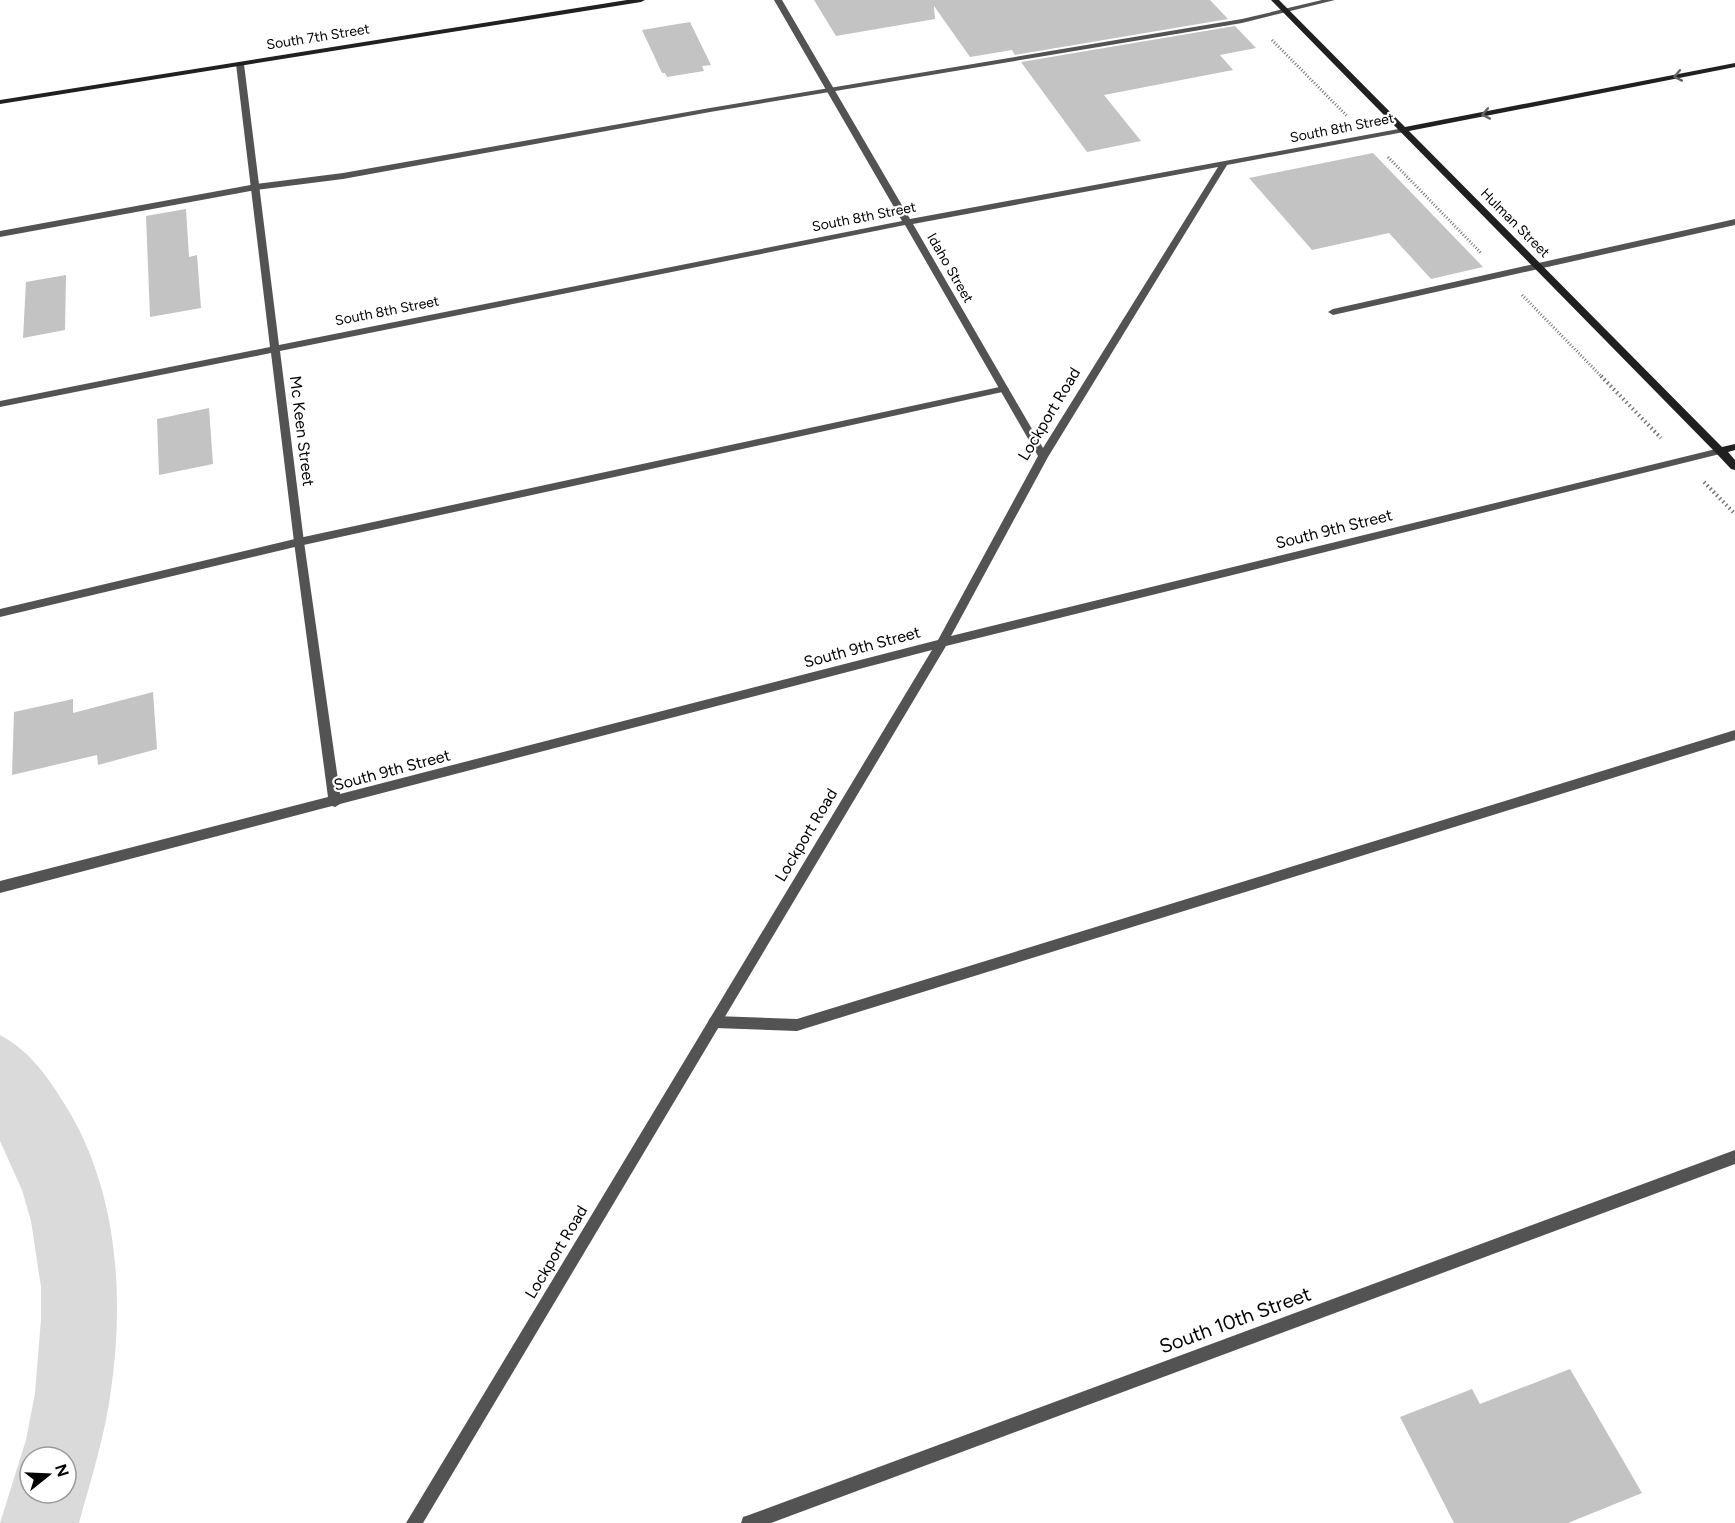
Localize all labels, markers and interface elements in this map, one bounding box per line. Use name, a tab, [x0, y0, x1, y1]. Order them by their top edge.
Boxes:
street label: South 7th Street	[265, 20, 371, 54]
one-way arrow	[1673, 69, 1683, 82]
one-way arrow	[1482, 107, 1492, 120]
street label: South 8th Street	[1289, 110, 1395, 146]
street label: Hulman Street	[1477, 185, 1553, 261]
street label: South 8th Street	[811, 199, 917, 235]
street label: Idaho Street	[923, 230, 977, 306]
street label: South 8th Street	[334, 293, 440, 329]
street label: Lockport Road	[1014, 364, 1084, 464]
street label: Mc Keen Street	[286, 375, 318, 487]
street label: South 9th Street	[1274, 505, 1394, 553]
street label: South 9th Street	[802, 622, 922, 672]
street label: South 9th Street	[332, 745, 452, 795]
street label: Lockport Road	[771, 785, 841, 885]
street label: Lockport Road	[521, 1202, 591, 1302]
street label: South 10th Street	[1156, 1281, 1314, 1359]
north arrow	[18, 1445, 78, 1505]
text: N	[51, 1462, 73, 1479]

